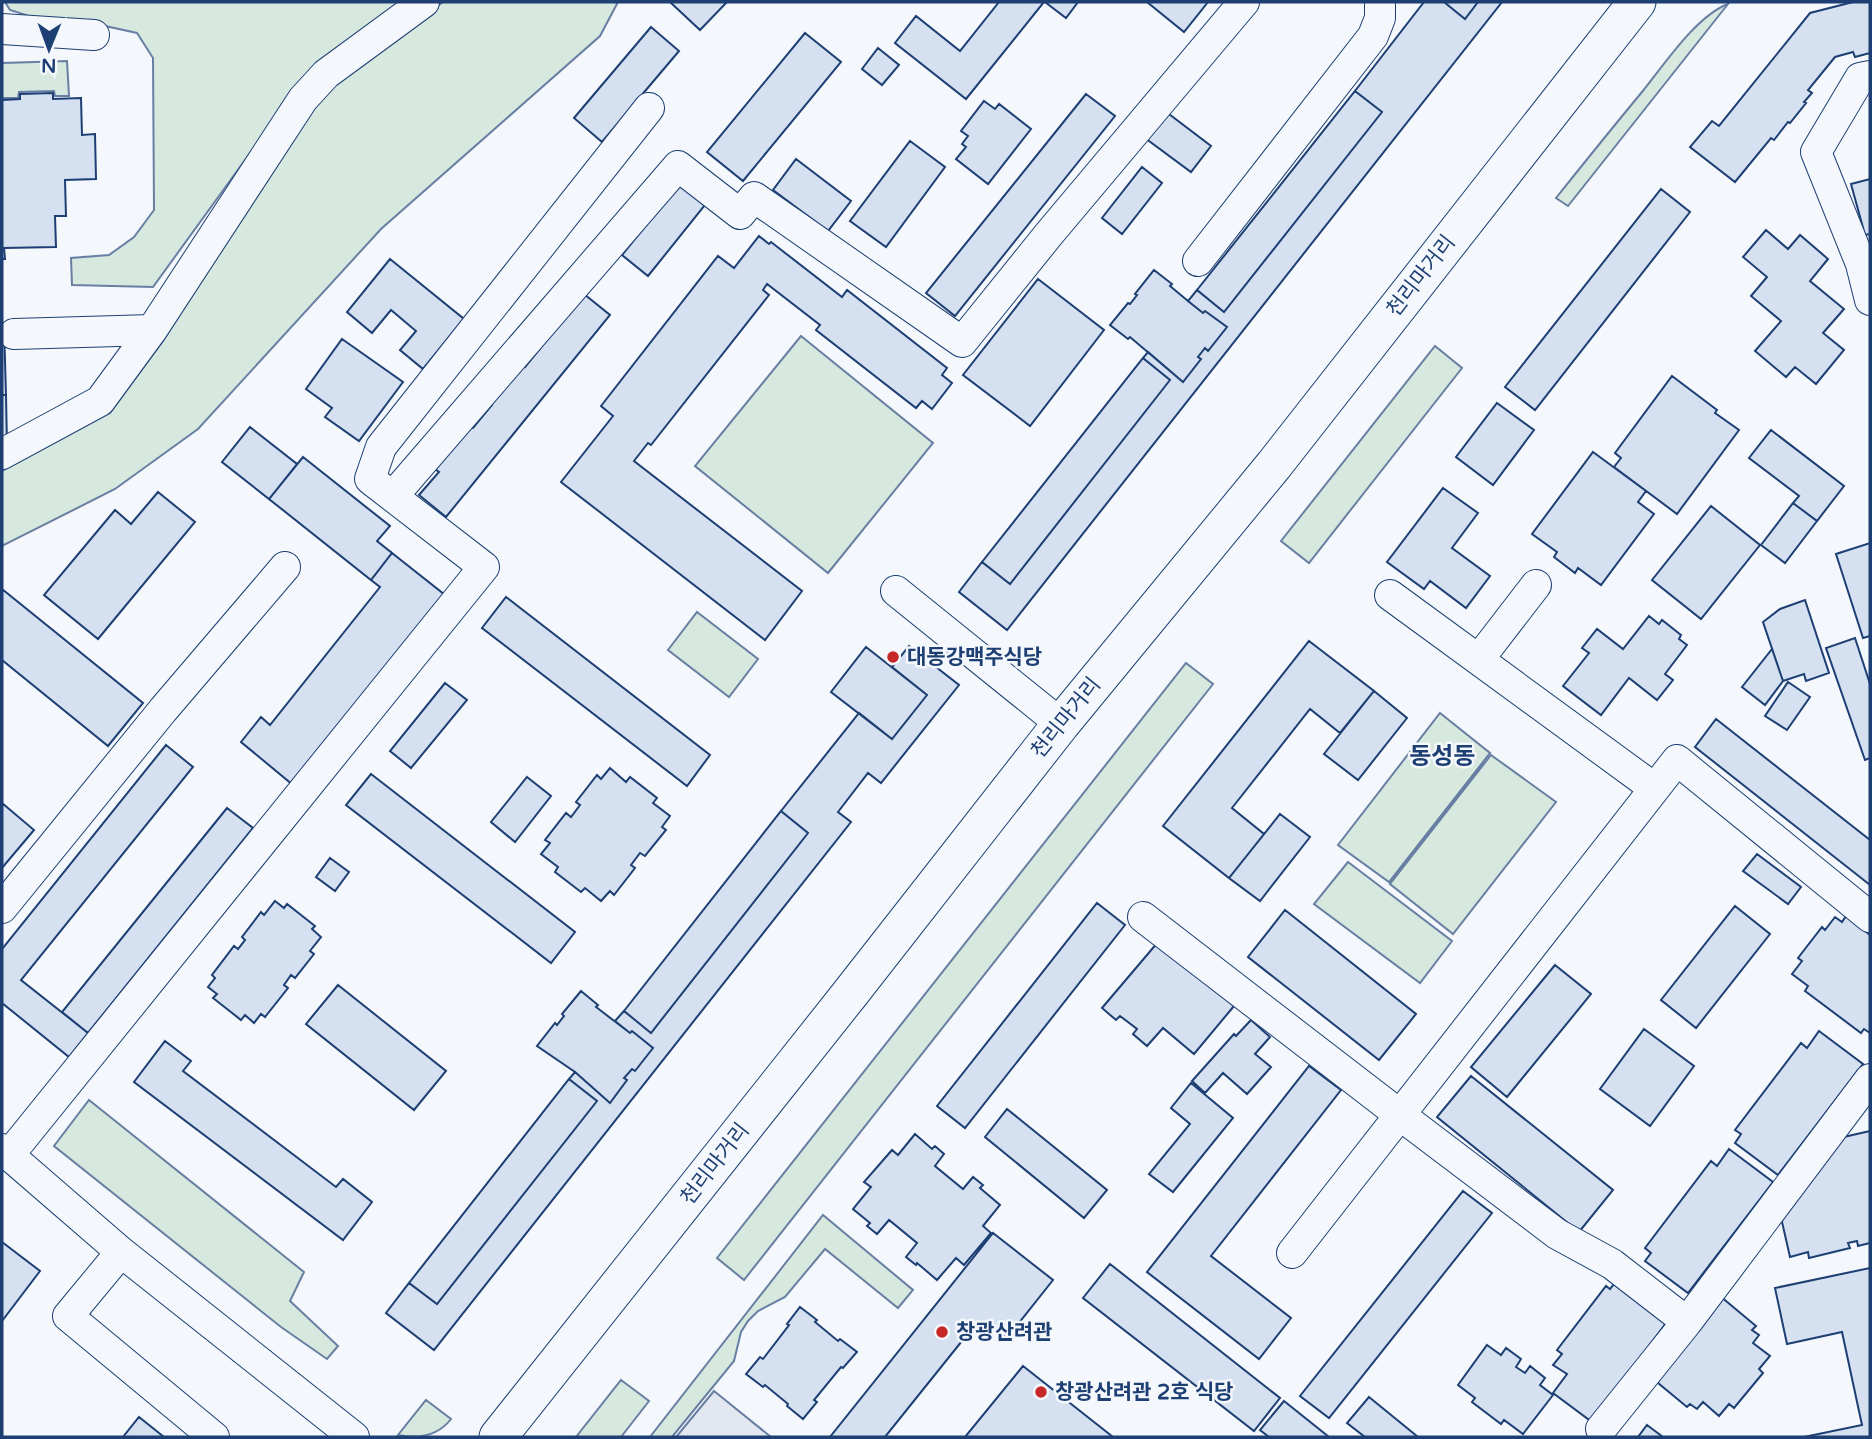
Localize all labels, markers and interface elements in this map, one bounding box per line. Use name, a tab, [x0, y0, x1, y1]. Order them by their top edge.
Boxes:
north arrow	[14, 14, 84, 84]
text: N	[41, 54, 57, 76]
street label: 천리마거리	[1381, 230, 1461, 322]
place label: 대동강맥주식당	[907, 645, 1042, 670]
marker: 대동강맥주식당	[885, 649, 901, 665]
street label: 천리마거리	[1026, 673, 1106, 763]
district label: 동성동	[1409, 742, 1475, 771]
street label: 천리마거리	[675, 1118, 755, 1210]
place label: 창광산려관	[956, 1320, 1053, 1345]
marker: 창광산려관	[934, 1324, 950, 1340]
place label: 창광산려관 2호 식당	[1055, 1380, 1234, 1405]
marker: 창광산려관 2호 식당	[1033, 1384, 1049, 1400]

